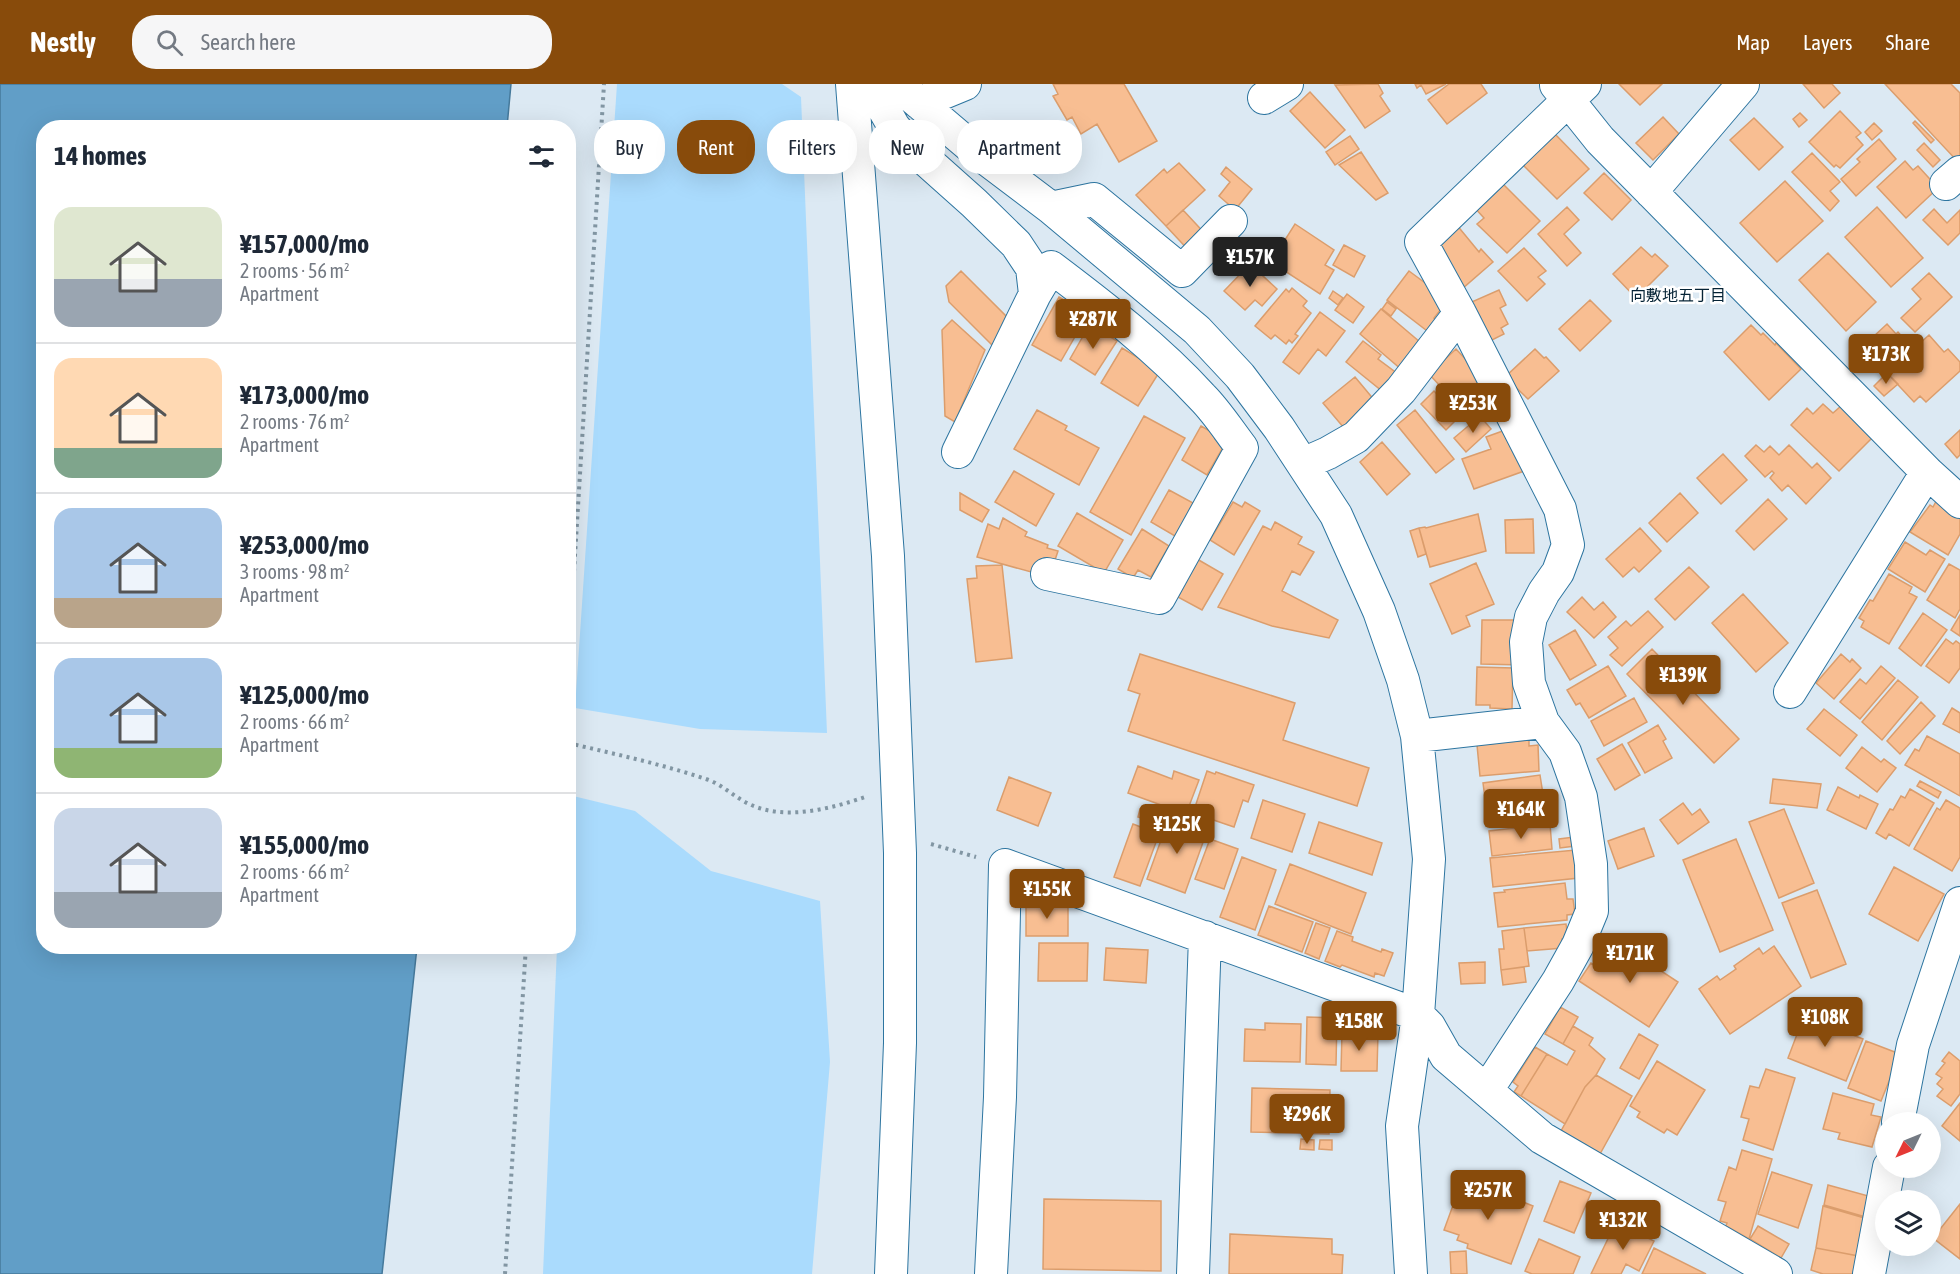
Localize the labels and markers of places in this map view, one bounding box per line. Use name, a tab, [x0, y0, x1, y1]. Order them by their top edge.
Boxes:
pin: ¥157K	[1208, 237, 1292, 288]
pin: ¥287K	[1051, 299, 1135, 350]
pin: ¥173K	[1844, 334, 1928, 385]
pin: ¥253K	[1431, 383, 1515, 434]
pin: ¥139K	[1641, 655, 1725, 706]
pin: ¥164K	[1479, 789, 1563, 840]
pin: ¥125K	[1135, 804, 1219, 855]
pin: ¥155K	[1005, 869, 1089, 920]
pin: ¥171K	[1588, 933, 1672, 984]
pin: ¥108K	[1783, 997, 1867, 1048]
pin: ¥158K	[1317, 1001, 1401, 1052]
pin: ¥296K	[1265, 1094, 1349, 1145]
pin: ¥257K	[1446, 1170, 1530, 1221]
pin: ¥132K	[1581, 1200, 1665, 1251]

